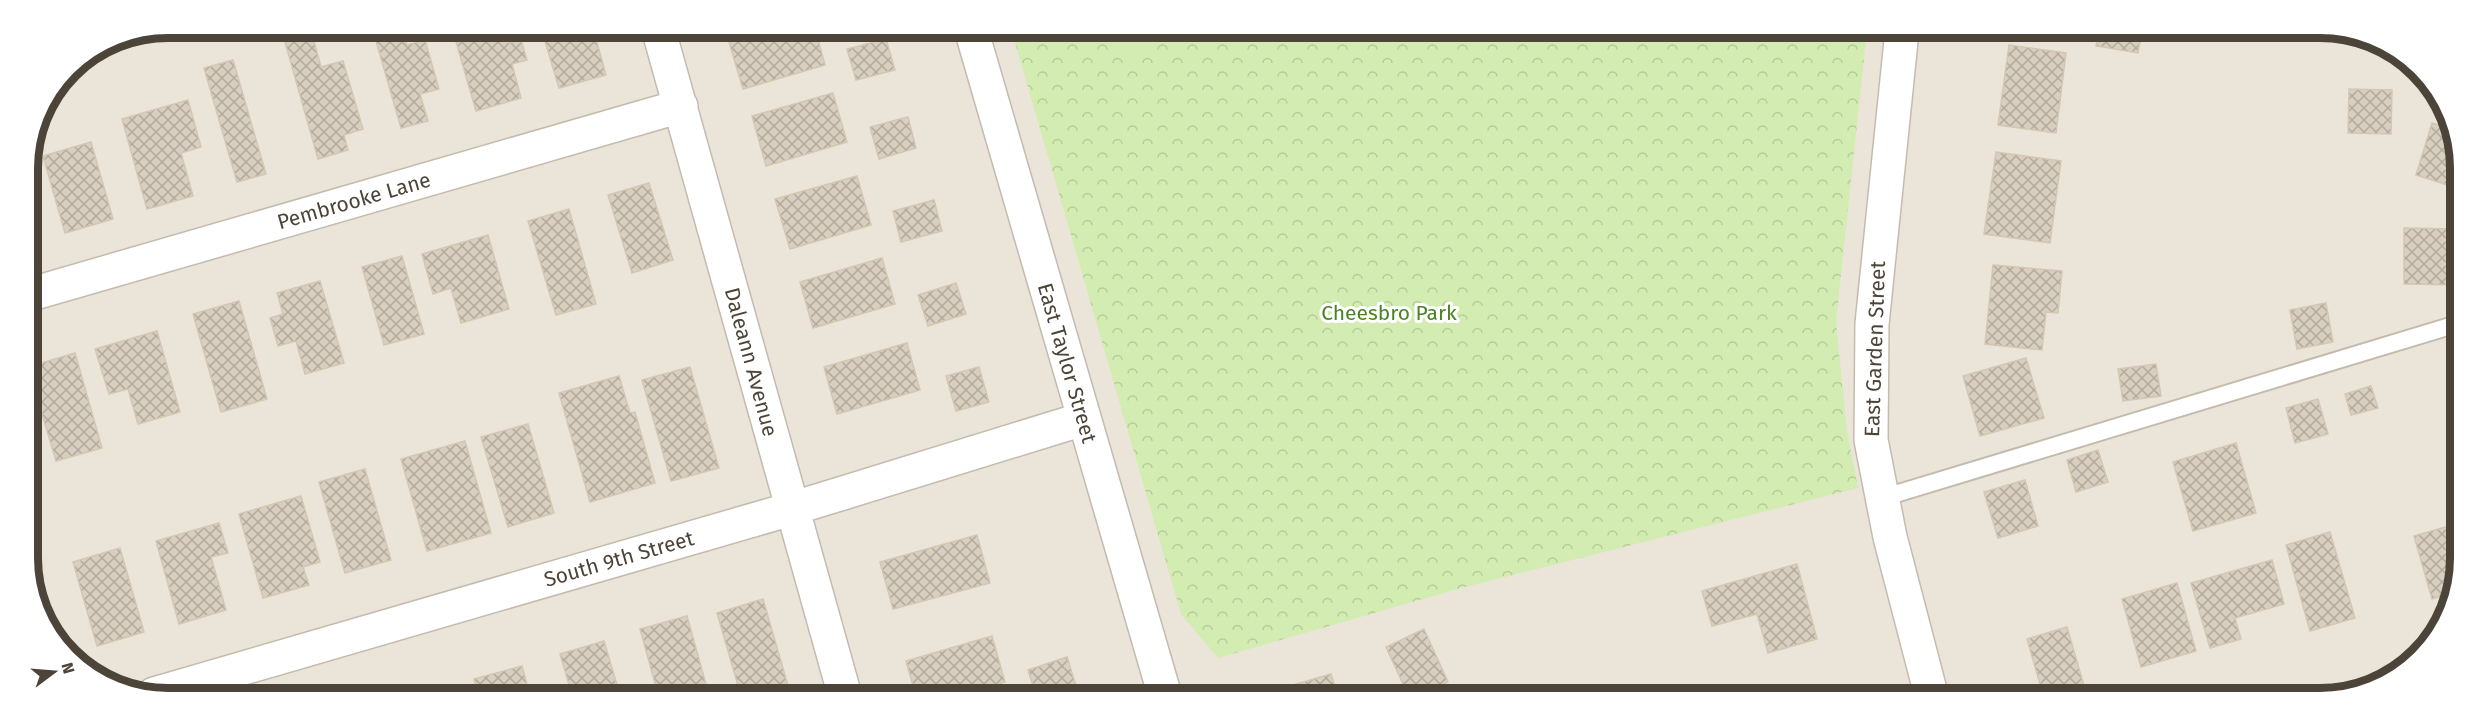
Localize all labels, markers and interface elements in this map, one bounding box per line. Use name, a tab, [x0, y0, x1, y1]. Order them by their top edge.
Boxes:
street label: Pembrooke Lane	[274, 167, 434, 235]
street label: East Garden Street	[1859, 260, 1891, 437]
street label: East Taylor Street	[1032, 280, 1102, 446]
street label: Daleann Avenue	[719, 285, 783, 439]
park label: Cheesbro Park	[1321, 300, 1457, 326]
street label: South 9th Street	[541, 525, 697, 593]
north arrow	[24, 642, 84, 702]
text: N	[57, 660, 79, 676]

